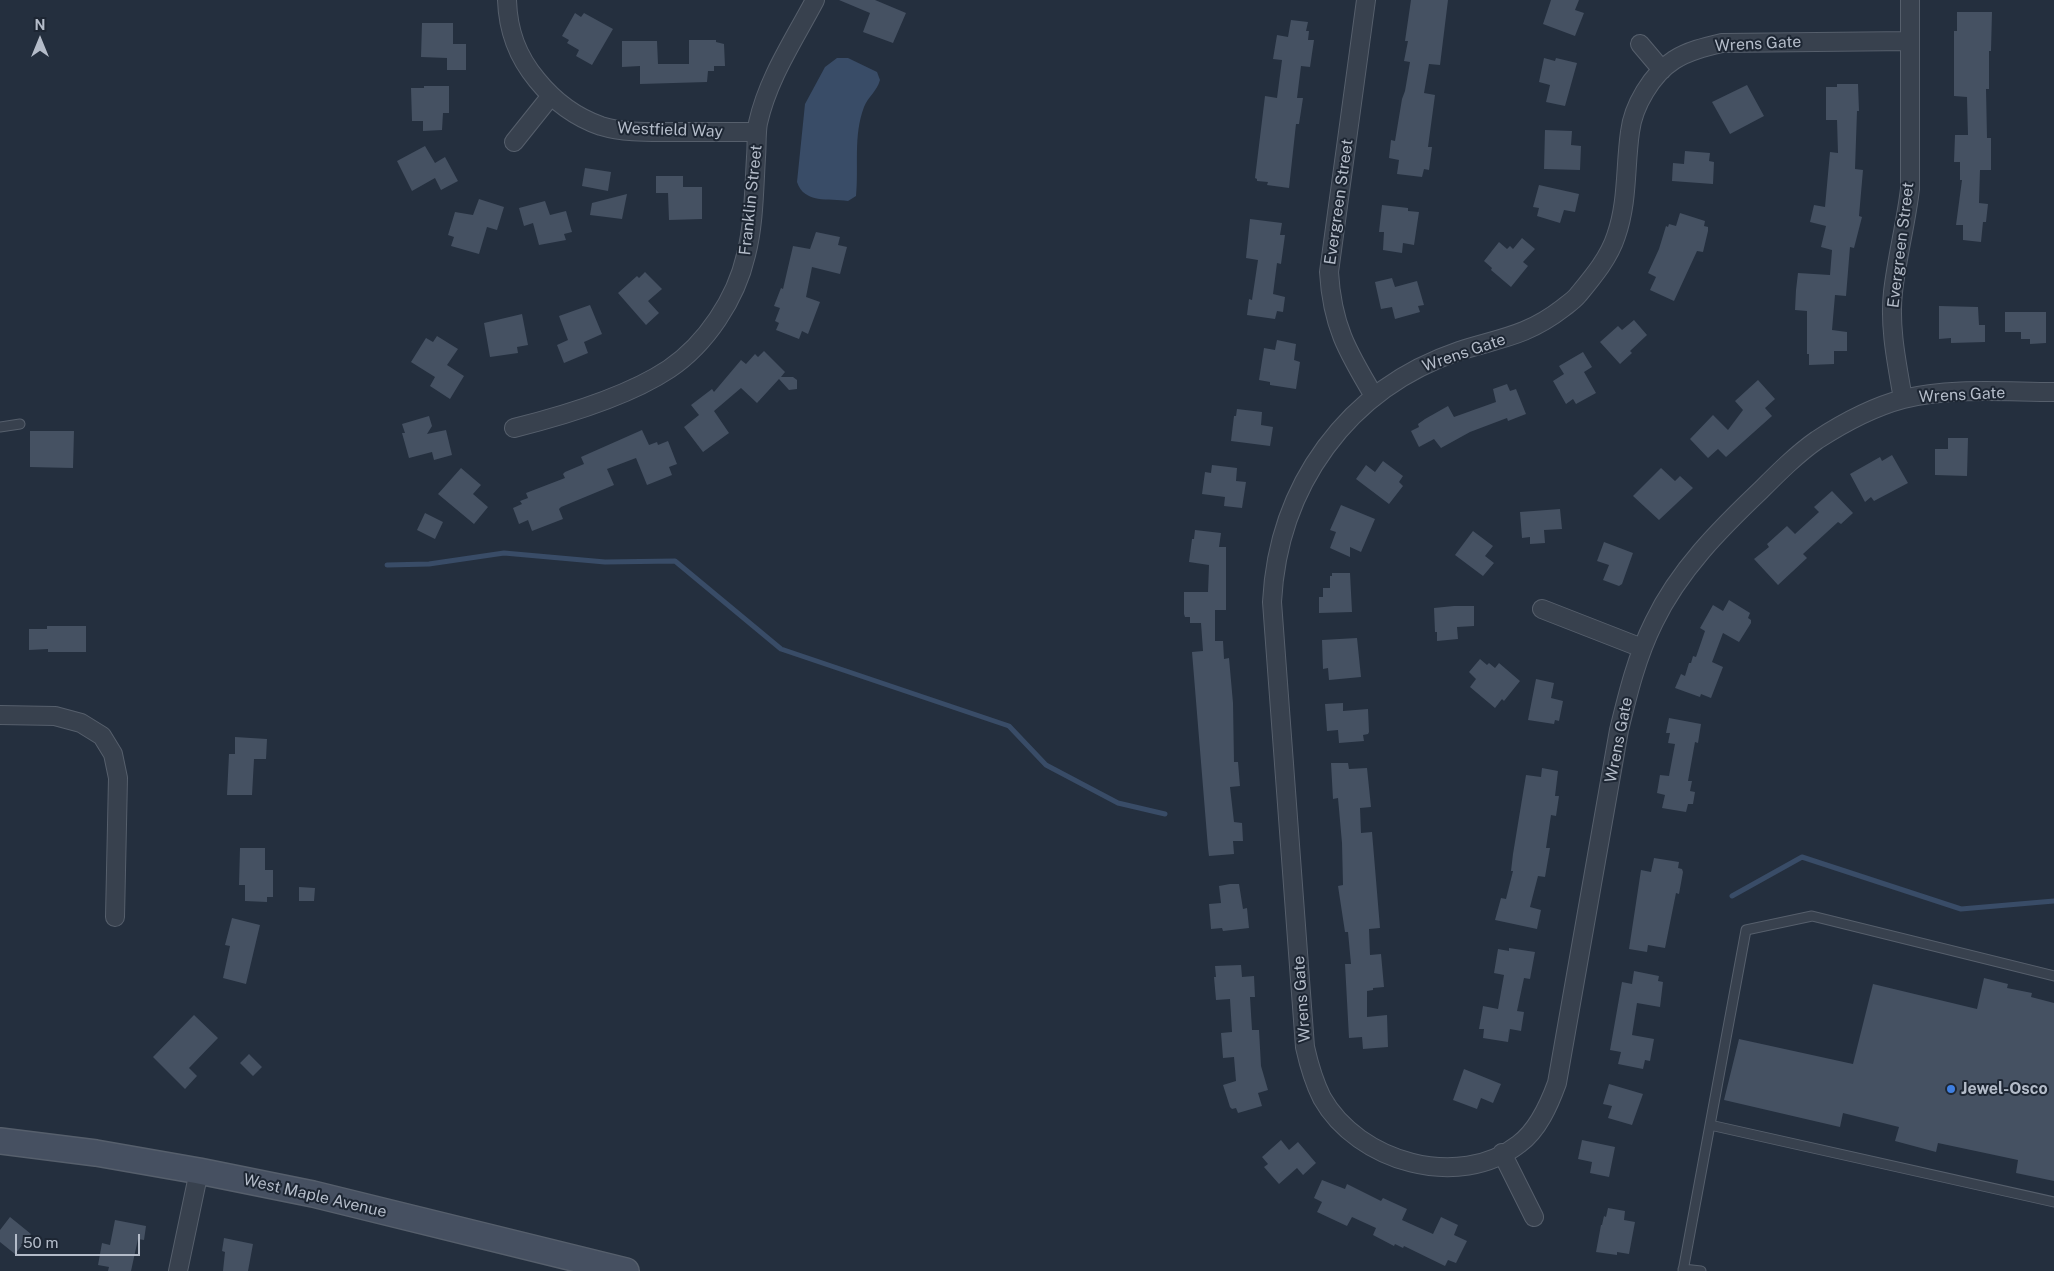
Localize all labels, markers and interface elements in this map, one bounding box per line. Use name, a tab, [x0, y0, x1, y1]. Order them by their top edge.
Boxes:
north arrow	[15, 15, 65, 65]
text: N	[35, 17, 45, 33]
street label: Wrens Gate	[1714, 32, 1802, 56]
street label: Westfield Way	[617, 119, 723, 141]
street label: Evergreen Street	[1321, 138, 1357, 266]
street label: Franklin Street	[736, 144, 766, 256]
street label: Evergreen Street	[1884, 181, 1918, 309]
street label: Wrens Gate	[1420, 330, 1508, 376]
street label: Wrens Gate	[1918, 383, 2006, 407]
street label: Wrens Gate	[1601, 696, 1637, 784]
street label: Wrens Gate	[1289, 955, 1315, 1043]
place label: Jewel-Osco	[1961, 1079, 2048, 1099]
marker: Jewel-Osco	[1945, 1083, 1957, 1095]
street label: West Maple Avenue	[242, 1170, 388, 1222]
scale bar	[18, 1224, 142, 1256]
text: 50 m	[23, 1234, 58, 1251]

